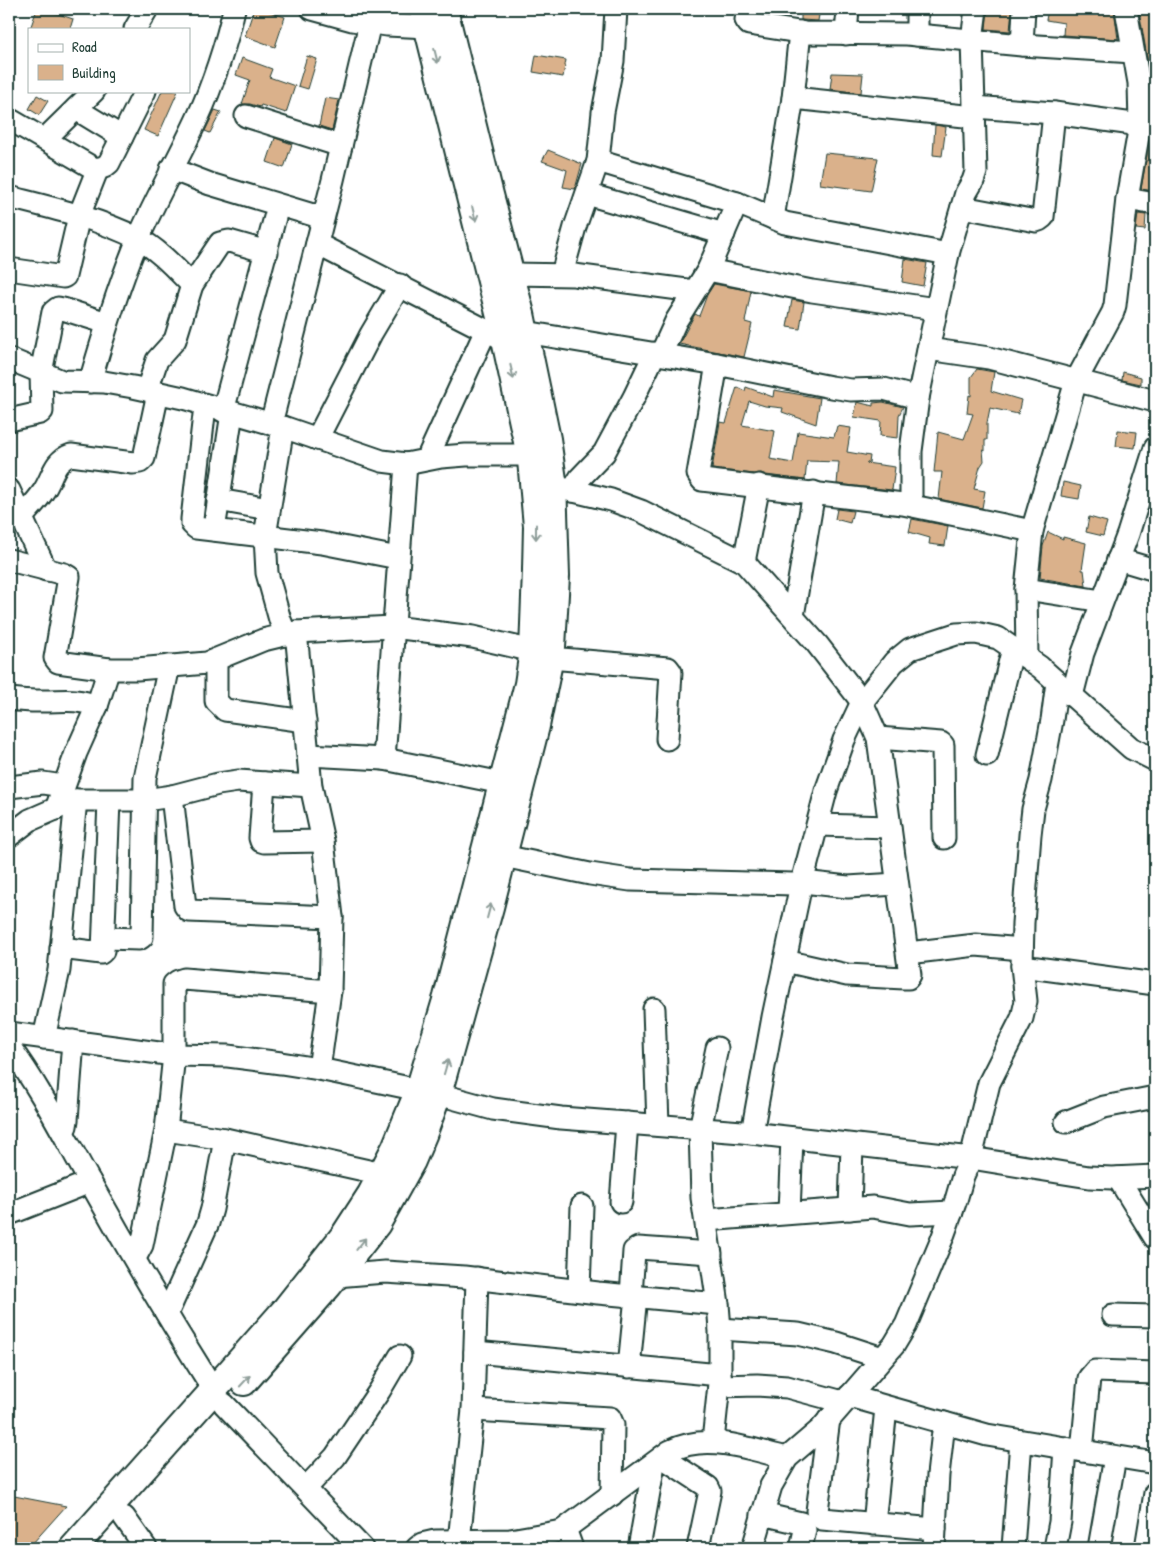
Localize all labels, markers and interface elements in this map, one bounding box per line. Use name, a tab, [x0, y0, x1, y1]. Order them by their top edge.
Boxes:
legend	[28, 28, 190, 92]
text: Road	[72, 36, 97, 57]
one-way arrow	[432, 47, 441, 63]
text: Building	[72, 62, 116, 83]
one-way arrow	[470, 205, 480, 221]
one-way arrow	[508, 363, 517, 379]
one-way arrow	[531, 524, 541, 540]
one-way arrow	[485, 903, 494, 919]
one-way arrow	[441, 1060, 451, 1076]
one-way arrow	[356, 1238, 367, 1251]
one-way arrow	[239, 1375, 251, 1388]

